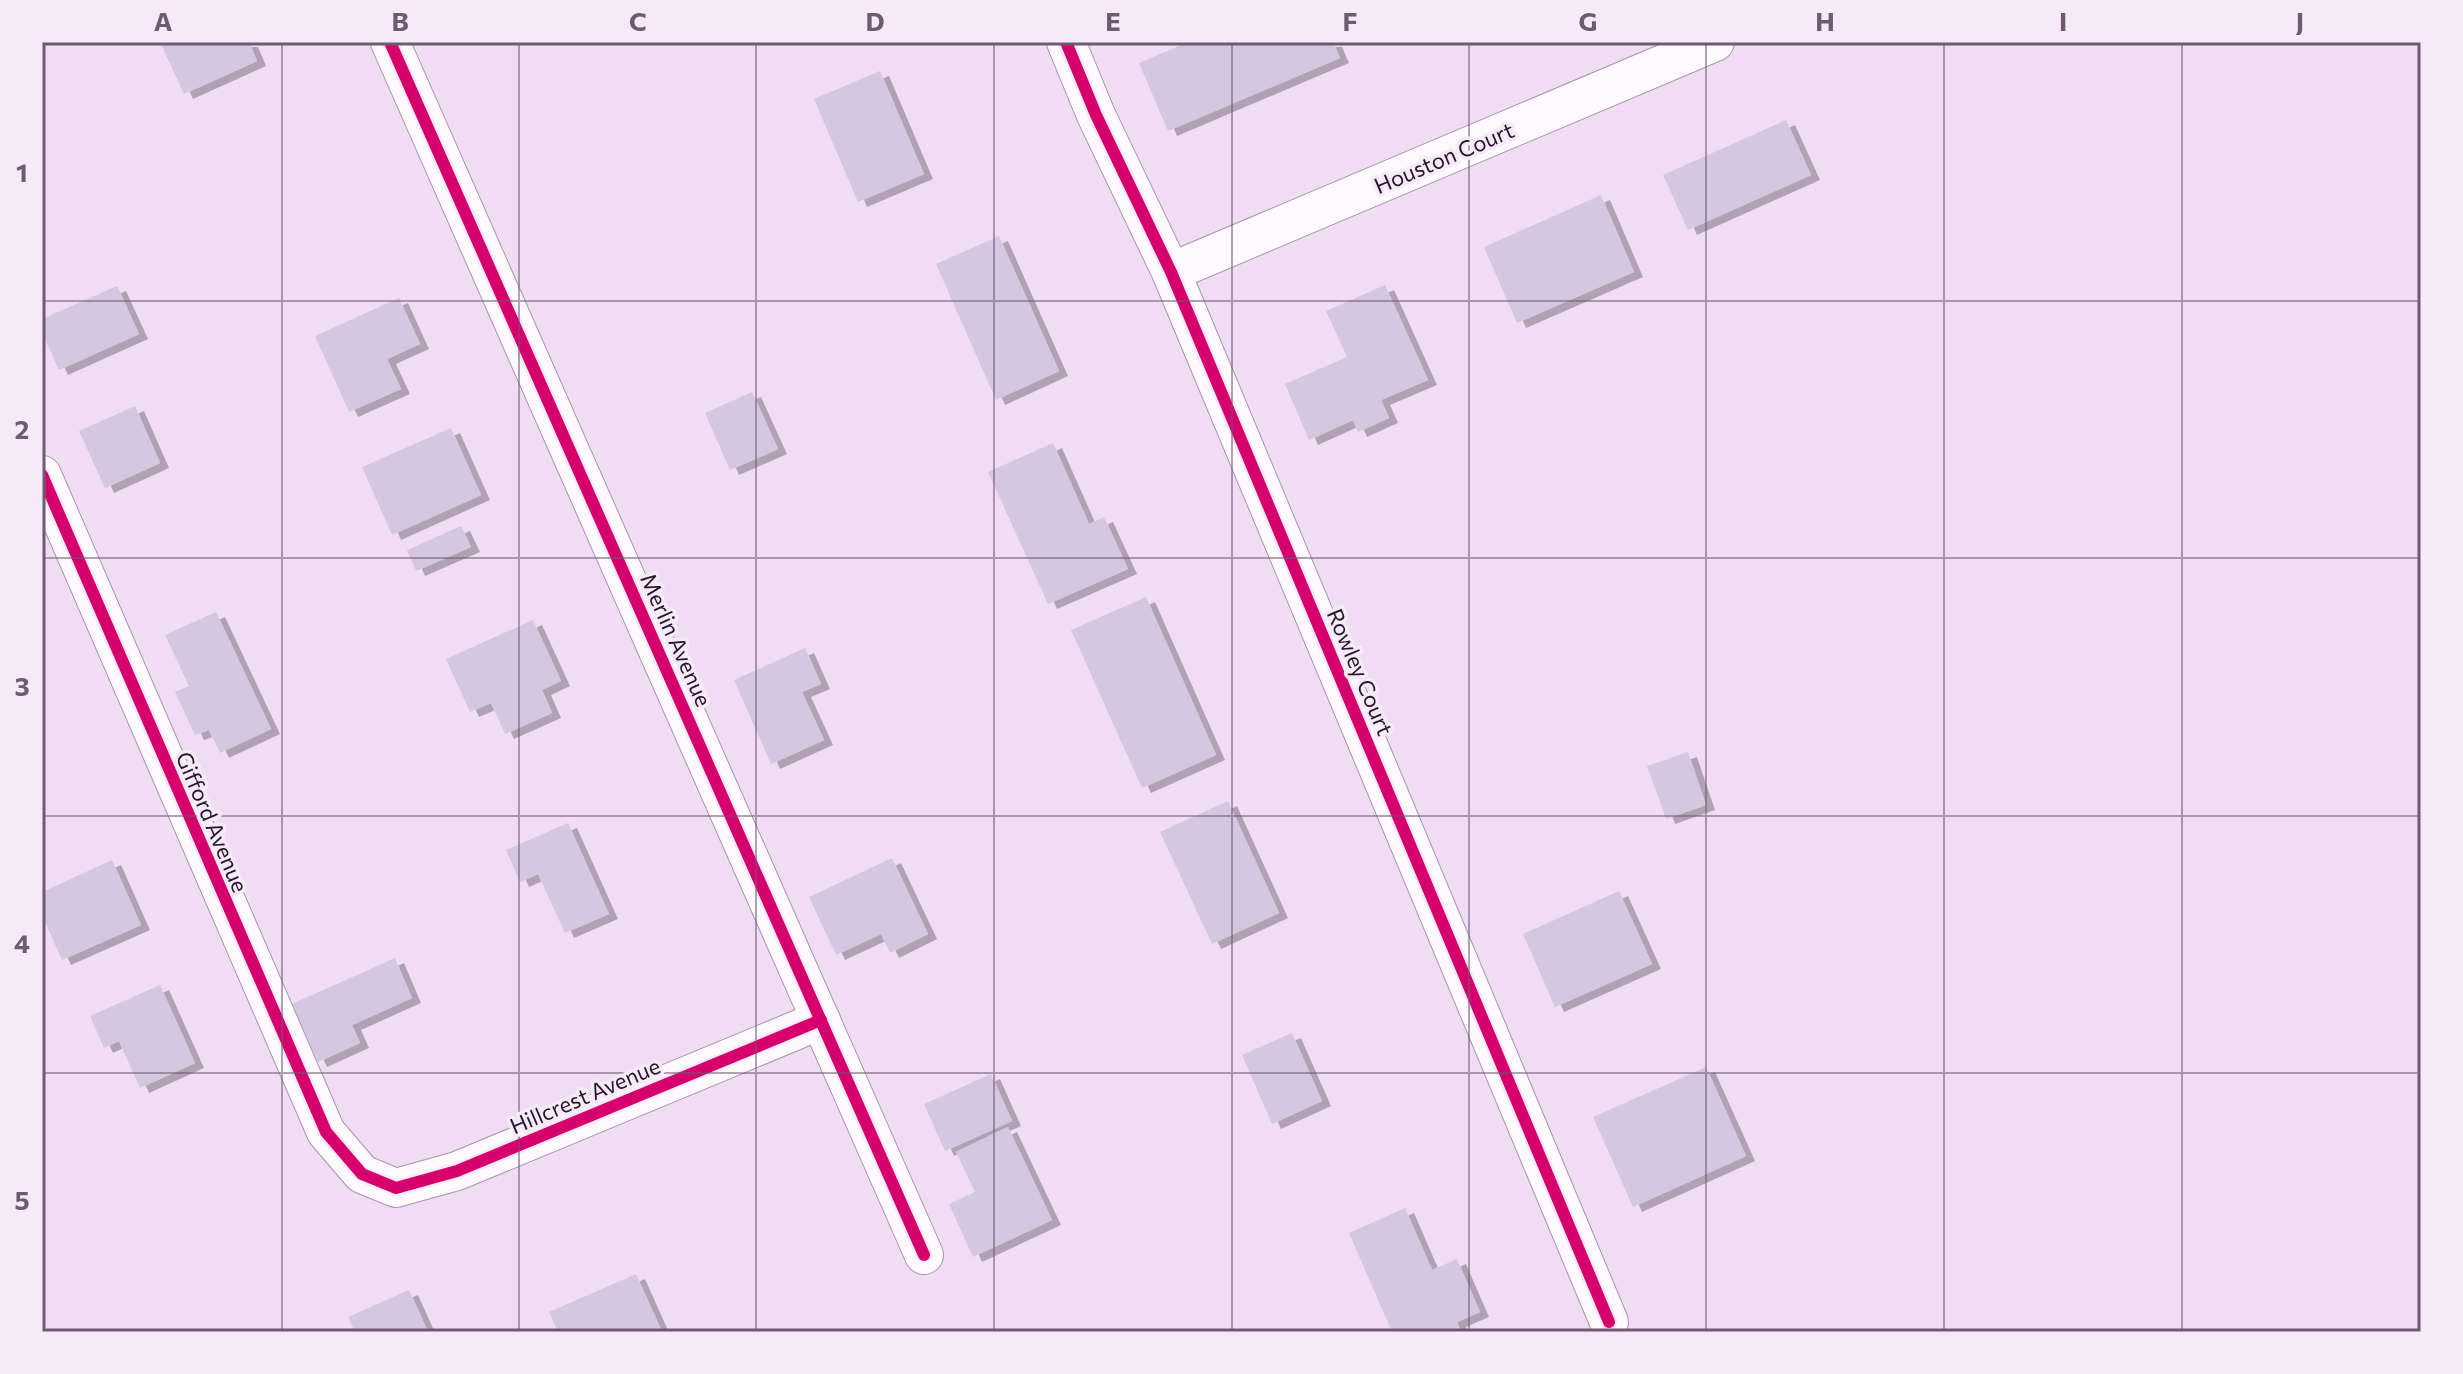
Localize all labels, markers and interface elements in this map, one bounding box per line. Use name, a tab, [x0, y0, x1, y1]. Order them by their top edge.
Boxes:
text: A	[154, 5, 173, 36]
text: B	[391, 5, 409, 36]
text: C	[629, 5, 647, 36]
text: D	[865, 5, 885, 36]
text: E	[1105, 5, 1121, 36]
text: F	[1342, 5, 1358, 36]
text: G	[1579, 5, 1597, 36]
text: H	[1815, 5, 1835, 36]
text: I	[2059, 5, 2067, 36]
text: J	[2296, 5, 2304, 36]
street label: Houston Court	[1370, 116, 1518, 199]
text: 1	[16, 156, 28, 187]
text: 2	[15, 413, 29, 444]
street label: Merlin Avenue	[635, 569, 718, 711]
street label: Rowley Court	[1322, 604, 1399, 739]
text: 3	[14, 670, 30, 701]
street label: Gifford Avenue	[171, 748, 254, 896]
text: 4	[14, 927, 30, 958]
street label: Hillcrest Avenue	[506, 1052, 664, 1139]
text: 5	[14, 1184, 30, 1215]

